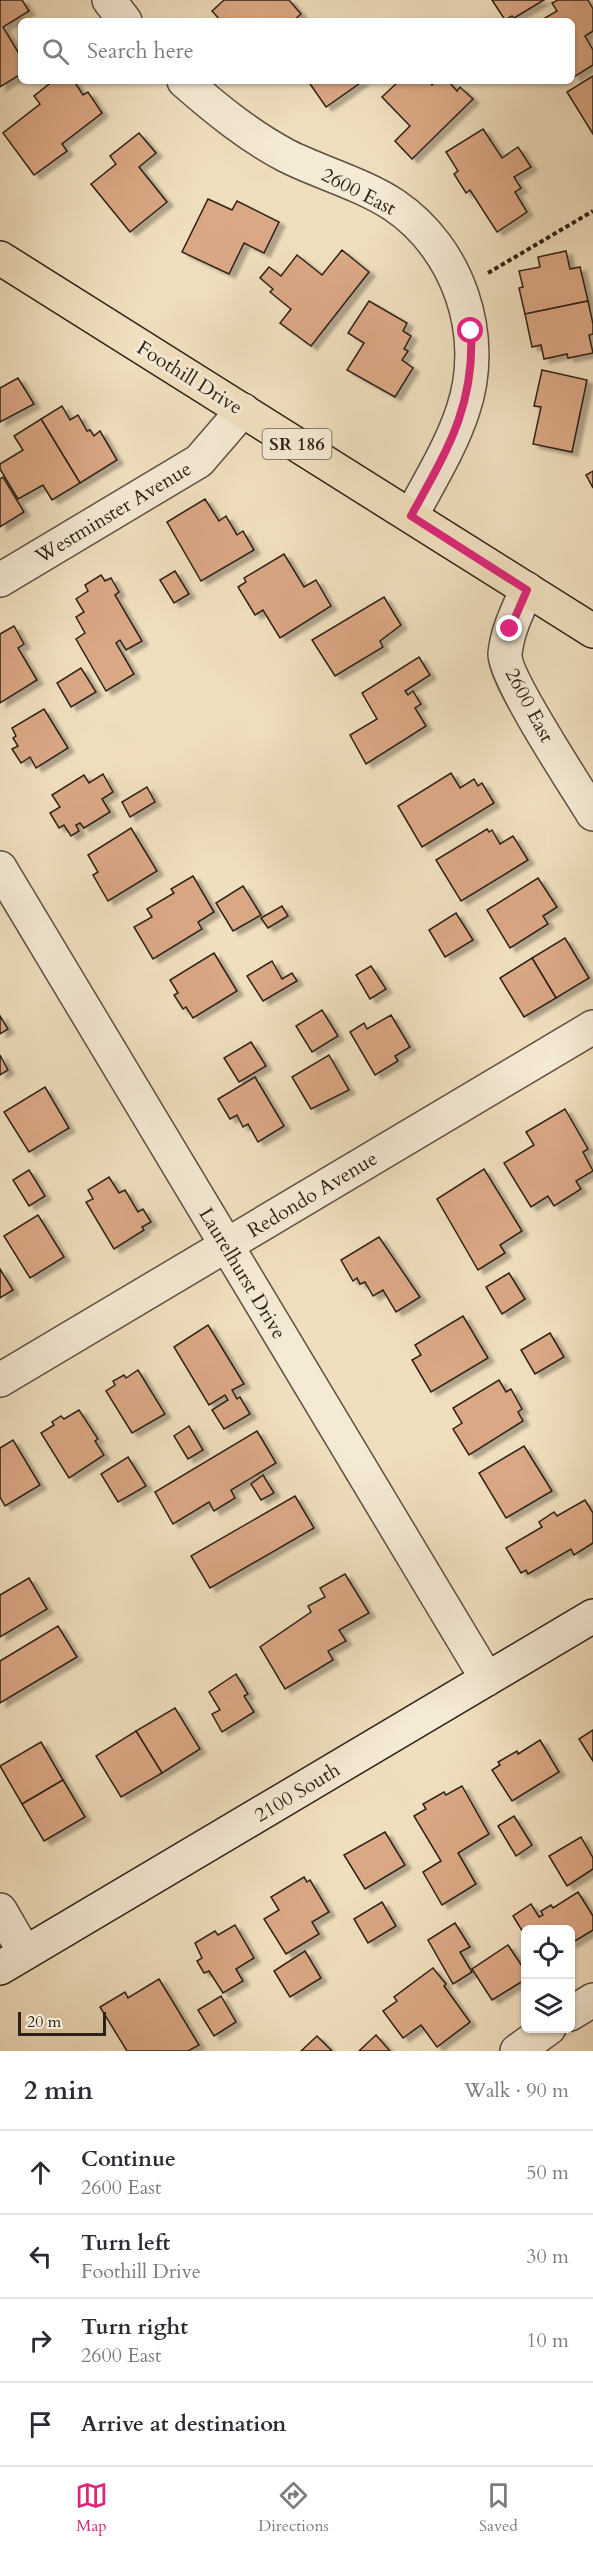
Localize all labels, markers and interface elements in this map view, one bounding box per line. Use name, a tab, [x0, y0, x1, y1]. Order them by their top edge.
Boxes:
search box	[18, 18, 575, 84]
icon: search	[39, 35, 72, 68]
text: Search here	[87, 36, 194, 66]
street label: 2600 East	[317, 161, 401, 222]
route start	[457, 317, 483, 343]
street label: Foothill Drive	[132, 334, 248, 421]
road number: SR 186	[262, 429, 332, 459]
street label: Westminster Avenue	[29, 455, 196, 570]
route end	[496, 615, 522, 641]
street label: 2600 East	[499, 663, 561, 748]
street label: Redondo Avenue	[242, 1145, 382, 1244]
street label: Laurelhurst Drive	[193, 1202, 293, 1344]
street label: 2100 South	[249, 1756, 345, 1829]
map controls	[521, 1925, 575, 2033]
button: locate	[521, 1925, 575, 1979]
button: layers	[521, 1979, 575, 2033]
scale bar	[18, 2009, 106, 2036]
text: 20 m	[27, 2011, 61, 2033]
text: 2 min	[24, 2073, 93, 2108]
text: Walk · 90 m	[464, 2077, 569, 2104]
text: Continue	[81, 2144, 176, 2174]
icon: ahead	[24, 2156, 57, 2189]
text: 50 m	[526, 2159, 569, 2186]
text: 2600 East	[81, 2174, 161, 2201]
text: Turn left	[81, 2228, 170, 2258]
icon: left	[24, 2240, 57, 2273]
text: 30 m	[526, 2243, 569, 2270]
text: Foothill Drive	[81, 2258, 201, 2285]
text: Turn right	[81, 2312, 188, 2342]
icon: right	[24, 2324, 57, 2357]
text: 10 m	[526, 2327, 569, 2354]
text: 2600 East	[81, 2342, 161, 2369]
icon: arrive	[24, 2408, 57, 2441]
text: Arrive at destination	[81, 2409, 286, 2439]
tab: Map	[75, 2479, 108, 2537]
tab: Directions	[258, 2479, 329, 2537]
tab: Saved	[479, 2479, 518, 2537]

